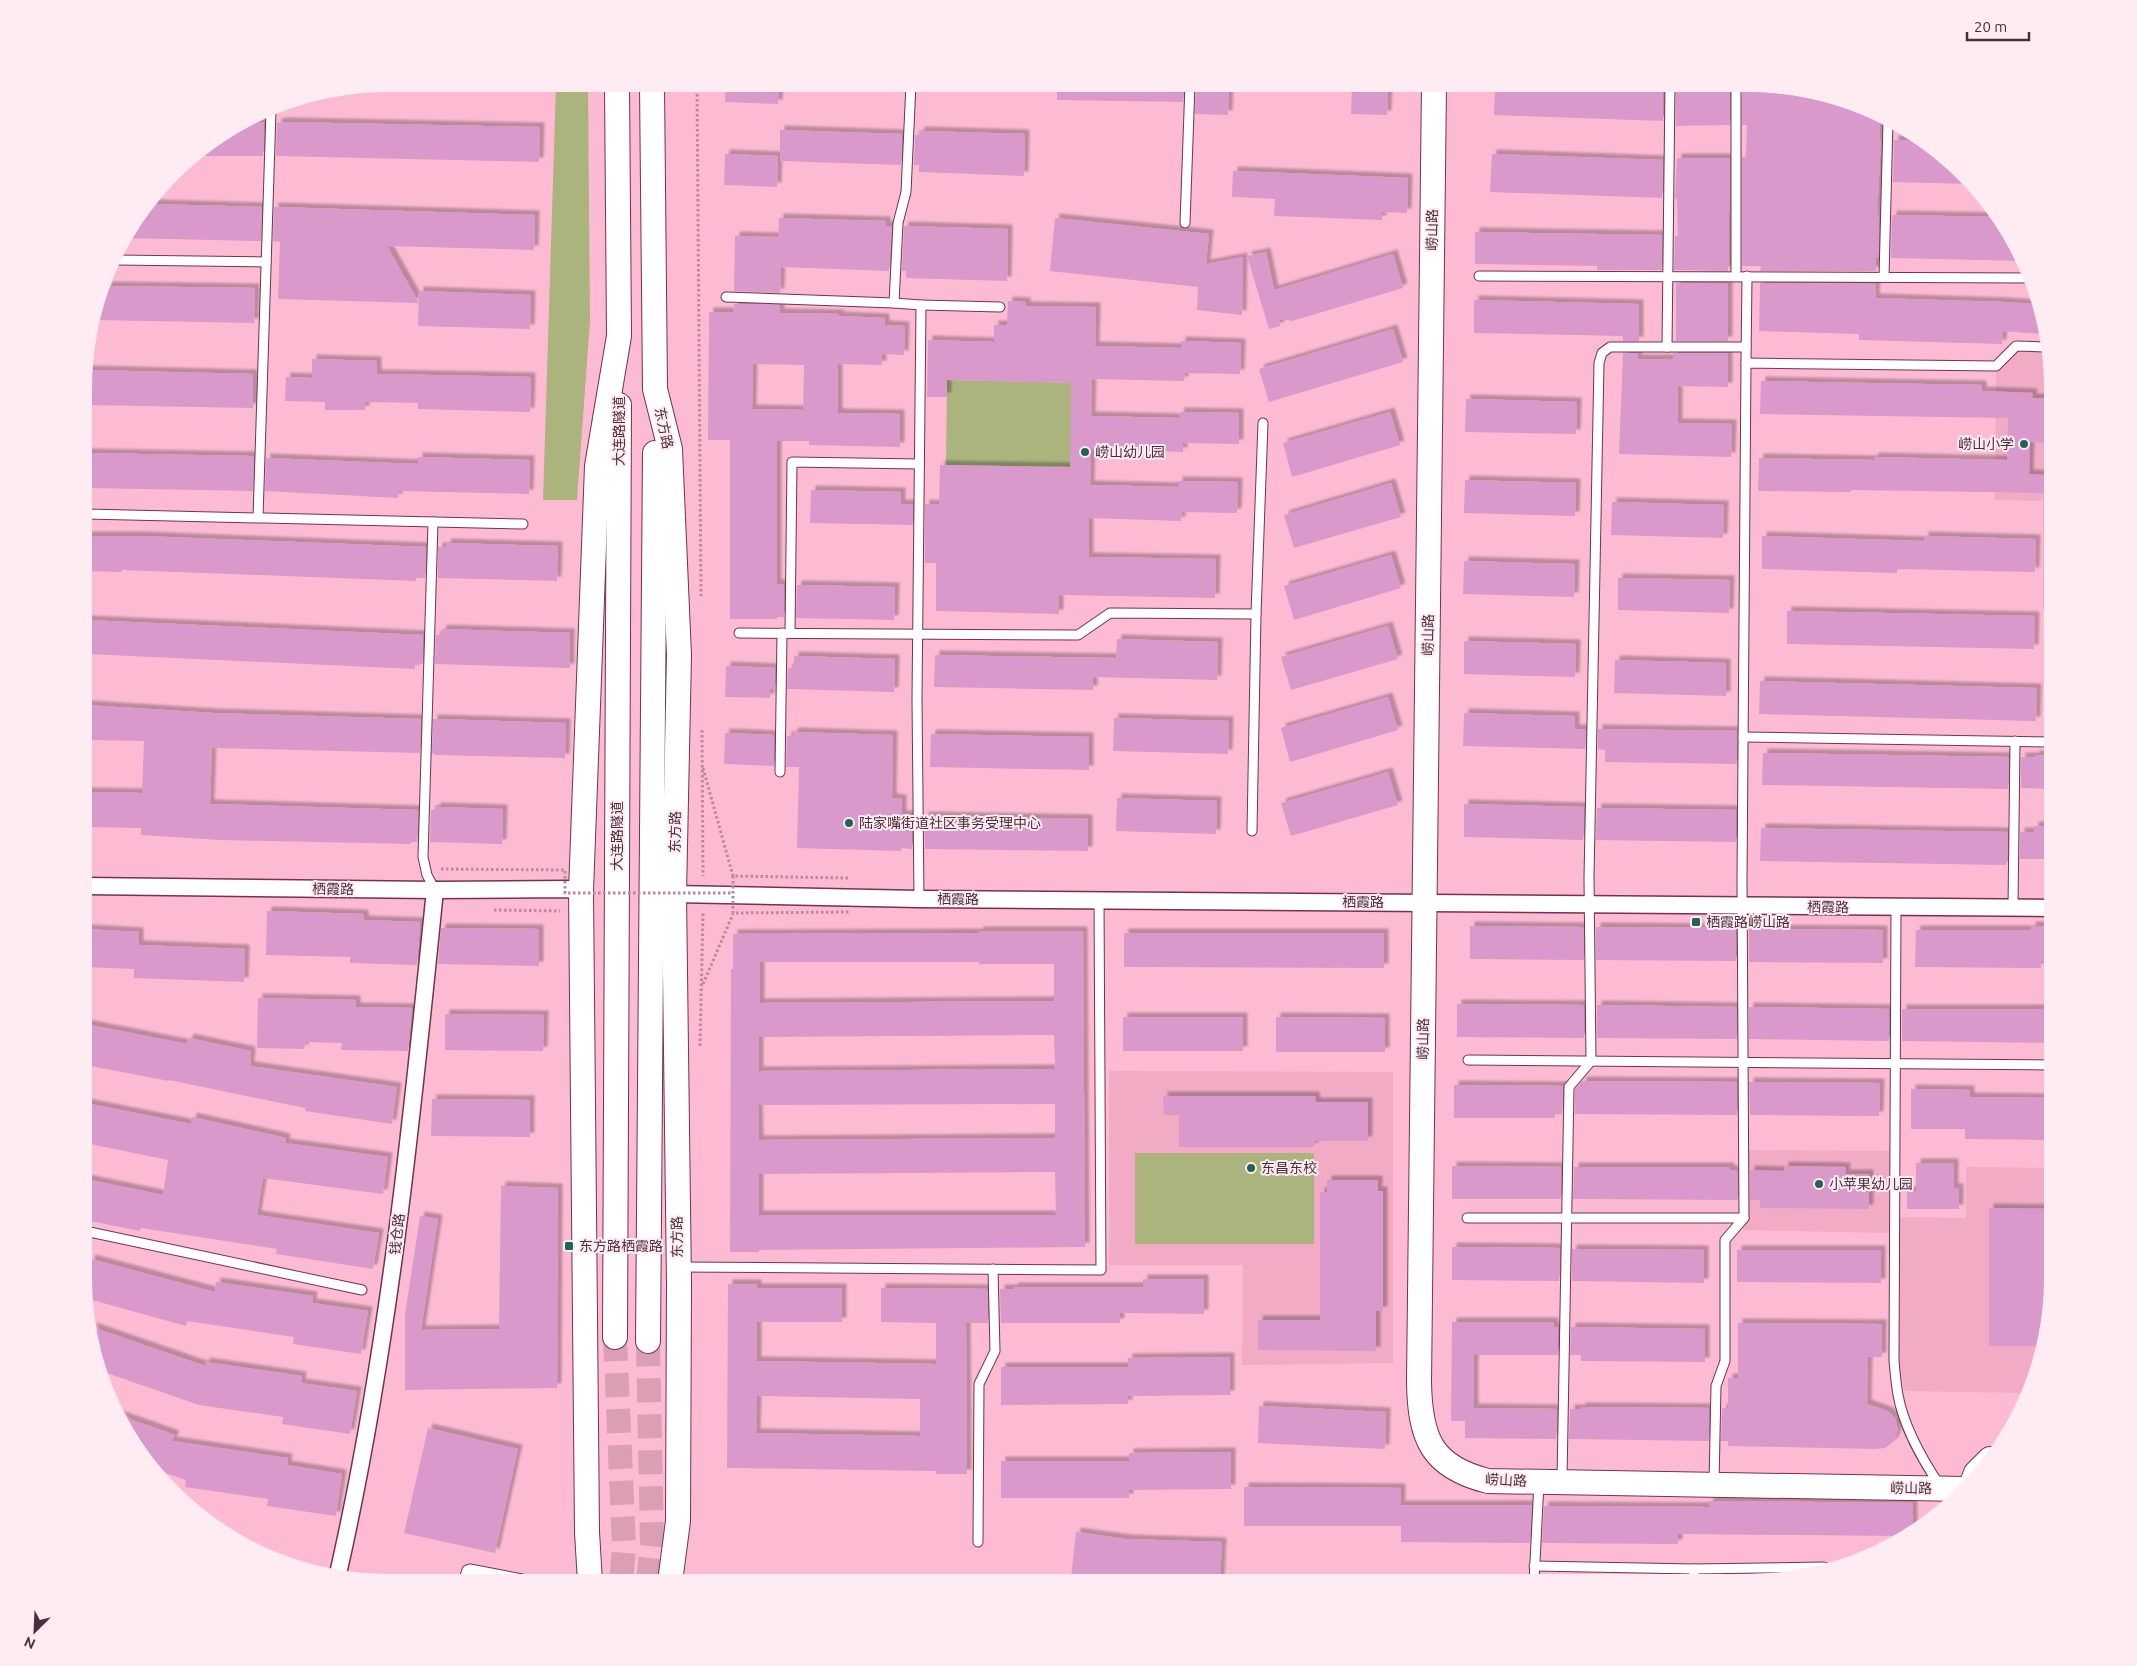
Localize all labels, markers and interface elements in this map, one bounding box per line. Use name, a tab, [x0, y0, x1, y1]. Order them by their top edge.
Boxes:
scale bar	[1967, 10, 2030, 42]
text: 20 m	[1974, 18, 2007, 35]
street label: 崂山路	[1424, 209, 1440, 251]
street label: 大连路隧道	[611, 396, 627, 466]
street label: 东方路	[652, 406, 676, 450]
place label: 崂山小学	[1958, 436, 2014, 452]
marker: 崂山小学	[2018, 438, 2030, 450]
place label: 崂山幼儿园	[1095, 444, 1165, 460]
marker: 崂山幼儿园	[1079, 446, 1091, 458]
street label: 崂山路	[1420, 614, 1436, 656]
street label: 大连路隧道	[609, 801, 625, 871]
street label: 东方路	[667, 811, 683, 853]
place label: 陆家嘴街道社区事务受理中心	[859, 815, 1041, 831]
marker: 陆家嘴街道社区事务受理中心	[843, 817, 855, 829]
street label: 栖霞路	[312, 881, 354, 897]
street label: 栖霞路	[937, 891, 979, 907]
street label: 栖霞路	[1342, 894, 1384, 910]
street label: 栖霞路	[1807, 899, 1849, 915]
place label: 栖霞路崂山路	[1706, 914, 1790, 930]
marker: 栖霞路崂山路	[1690, 916, 1702, 928]
street label: 崂山路	[1415, 1018, 1431, 1060]
place label: 东昌东校	[1261, 1160, 1317, 1176]
marker: 东昌东校	[1245, 1162, 1257, 1174]
place label: 小苹果幼儿园	[1829, 1176, 1913, 1192]
marker: 小苹果幼儿园	[1813, 1178, 1825, 1190]
street label: 钱仓路	[387, 1212, 407, 1256]
street label: 东方路	[669, 1216, 685, 1258]
place label: 东方路栖霞路	[579, 1238, 663, 1254]
marker: 东方路栖霞路	[563, 1240, 575, 1252]
street label: 崂山路	[1485, 1471, 1527, 1489]
street label: 崂山路	[1890, 1480, 1932, 1496]
north arrow	[10, 1606, 60, 1656]
text: N	[22, 1633, 38, 1652]

